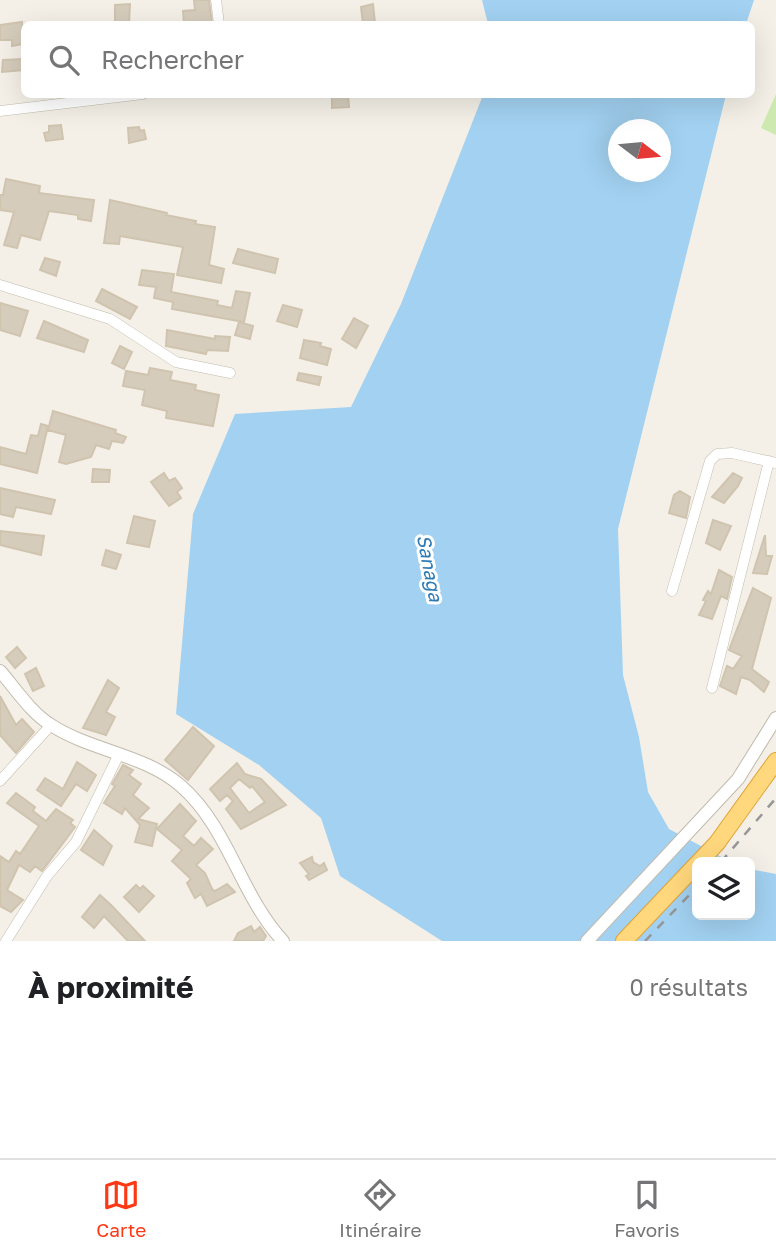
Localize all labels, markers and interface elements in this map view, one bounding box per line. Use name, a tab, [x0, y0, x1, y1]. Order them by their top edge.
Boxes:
search box	[21, 21, 755, 98]
icon: search	[45, 41, 83, 79]
text: Rechercher	[101, 44, 244, 75]
north arrow	[608, 119, 671, 182]
water label: Sanaga	[413, 532, 448, 605]
map controls	[692, 857, 755, 920]
button: layers	[692, 857, 755, 920]
text: À proximité	[28, 969, 194, 1005]
text: 0 résultats	[630, 973, 748, 1001]
tab: Carte	[96, 1176, 146, 1241]
tab: Itinéraire	[339, 1176, 422, 1241]
tab: Favoris	[614, 1176, 680, 1241]

